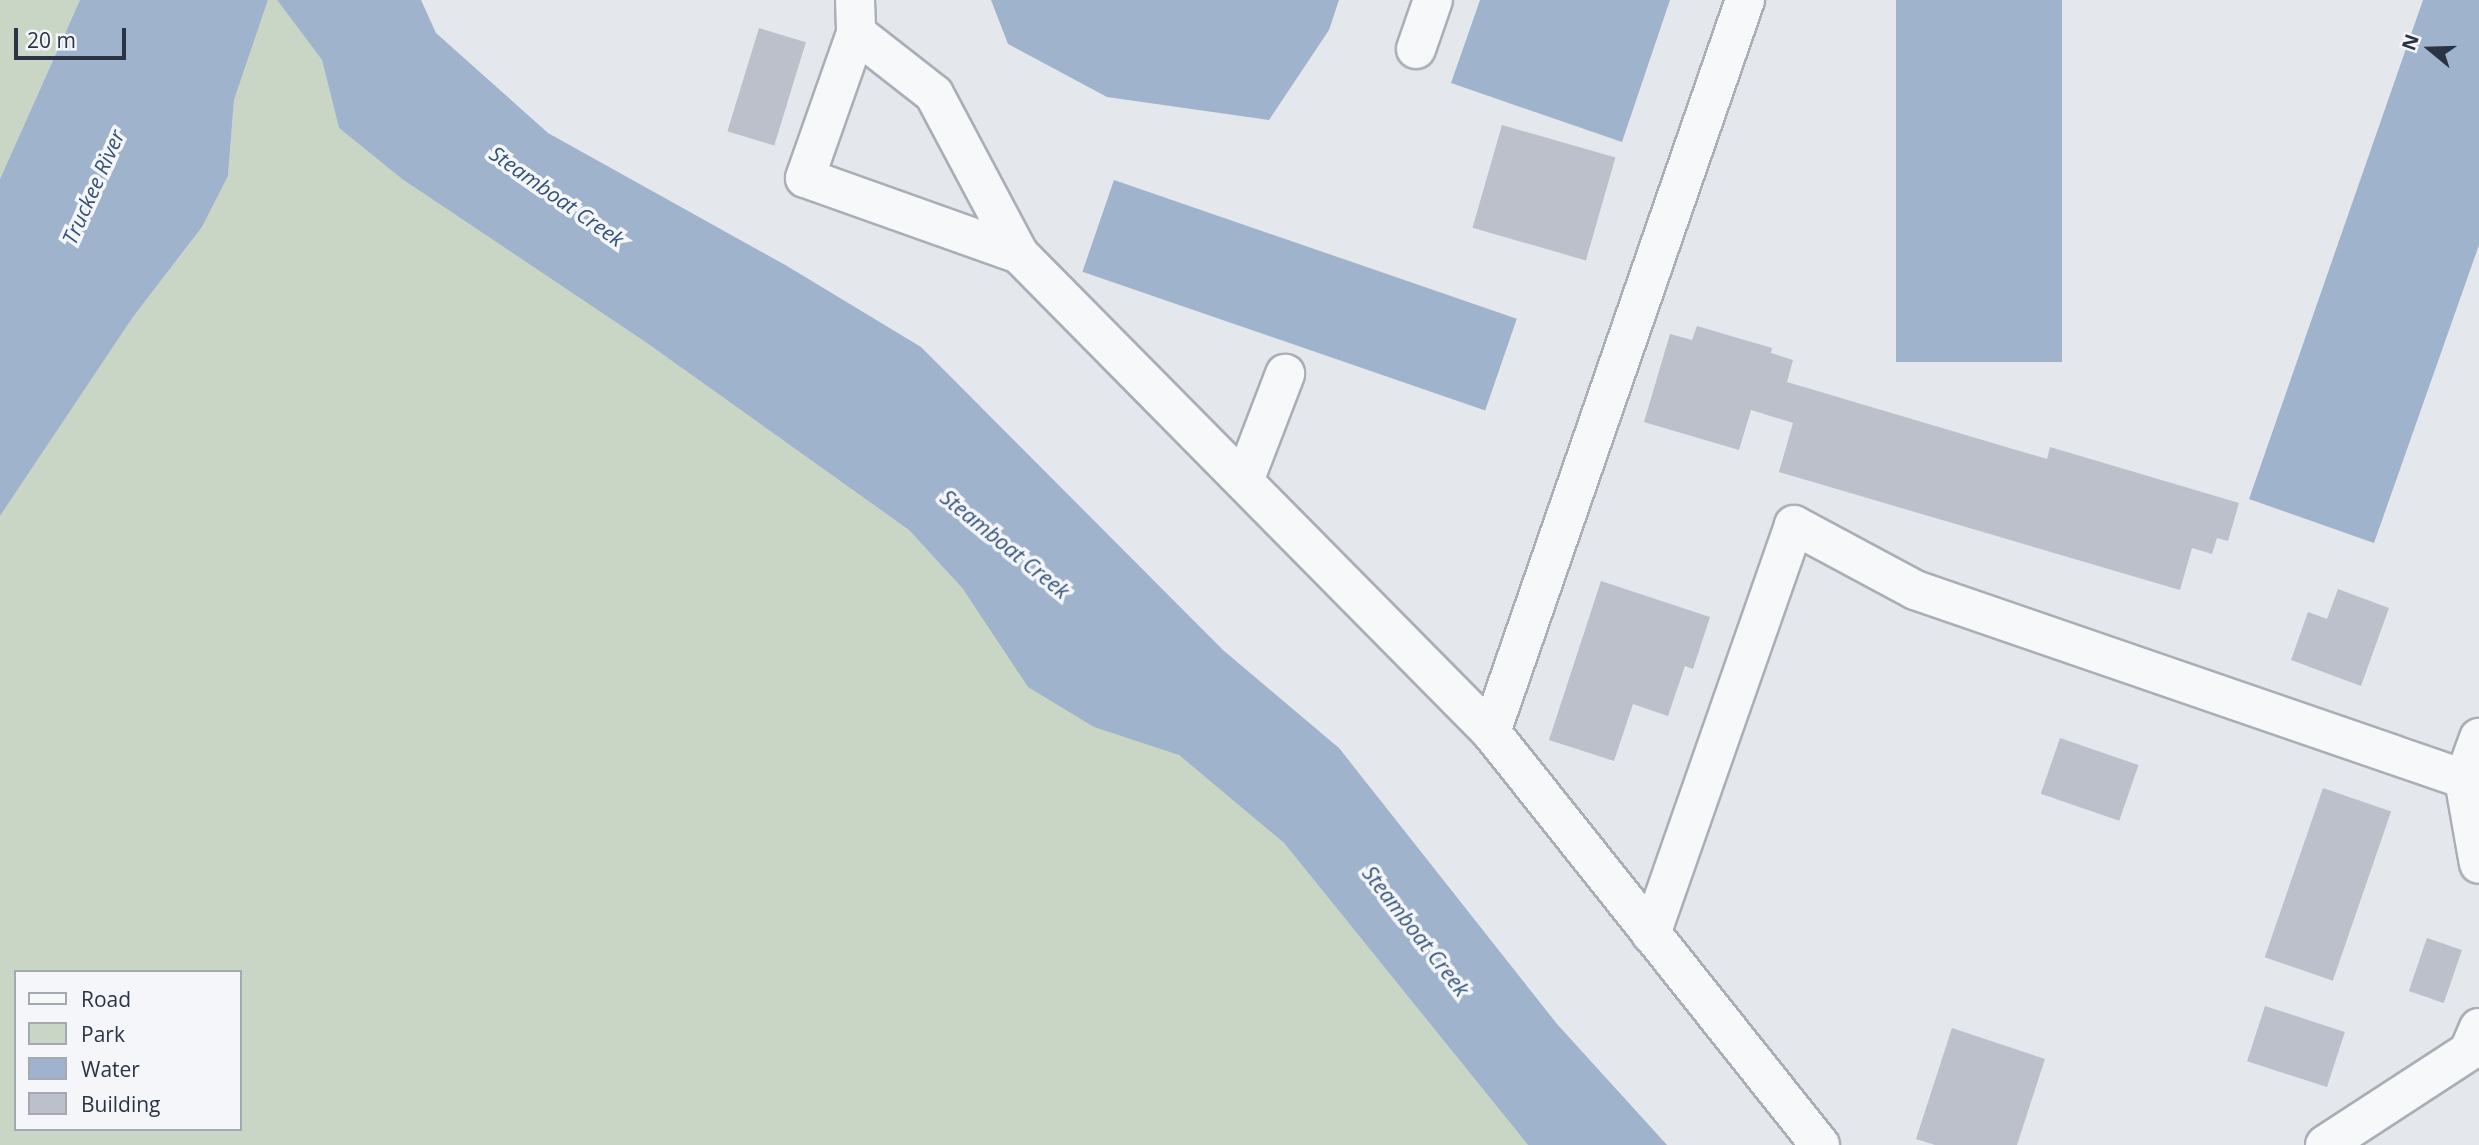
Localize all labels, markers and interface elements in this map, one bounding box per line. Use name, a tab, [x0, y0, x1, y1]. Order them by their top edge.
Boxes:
scale bar	[18, 14, 130, 58]
north arrow	[2395, 14, 2465, 84]
text: 20 m	[27, 26, 76, 54]
text: N	[2395, 31, 2425, 54]
water label: Truckee River	[57, 126, 129, 248]
water label: Steamboat Creek	[485, 140, 629, 252]
water label: Steamboat Creek	[936, 484, 1074, 604]
water label: Steamboat Creek	[1357, 861, 1475, 1001]
legend	[14, 970, 242, 1131]
text: Road	[81, 985, 131, 1013]
text: Park	[81, 1020, 125, 1048]
text: Water	[81, 1055, 140, 1083]
text: Building	[81, 1090, 160, 1118]

